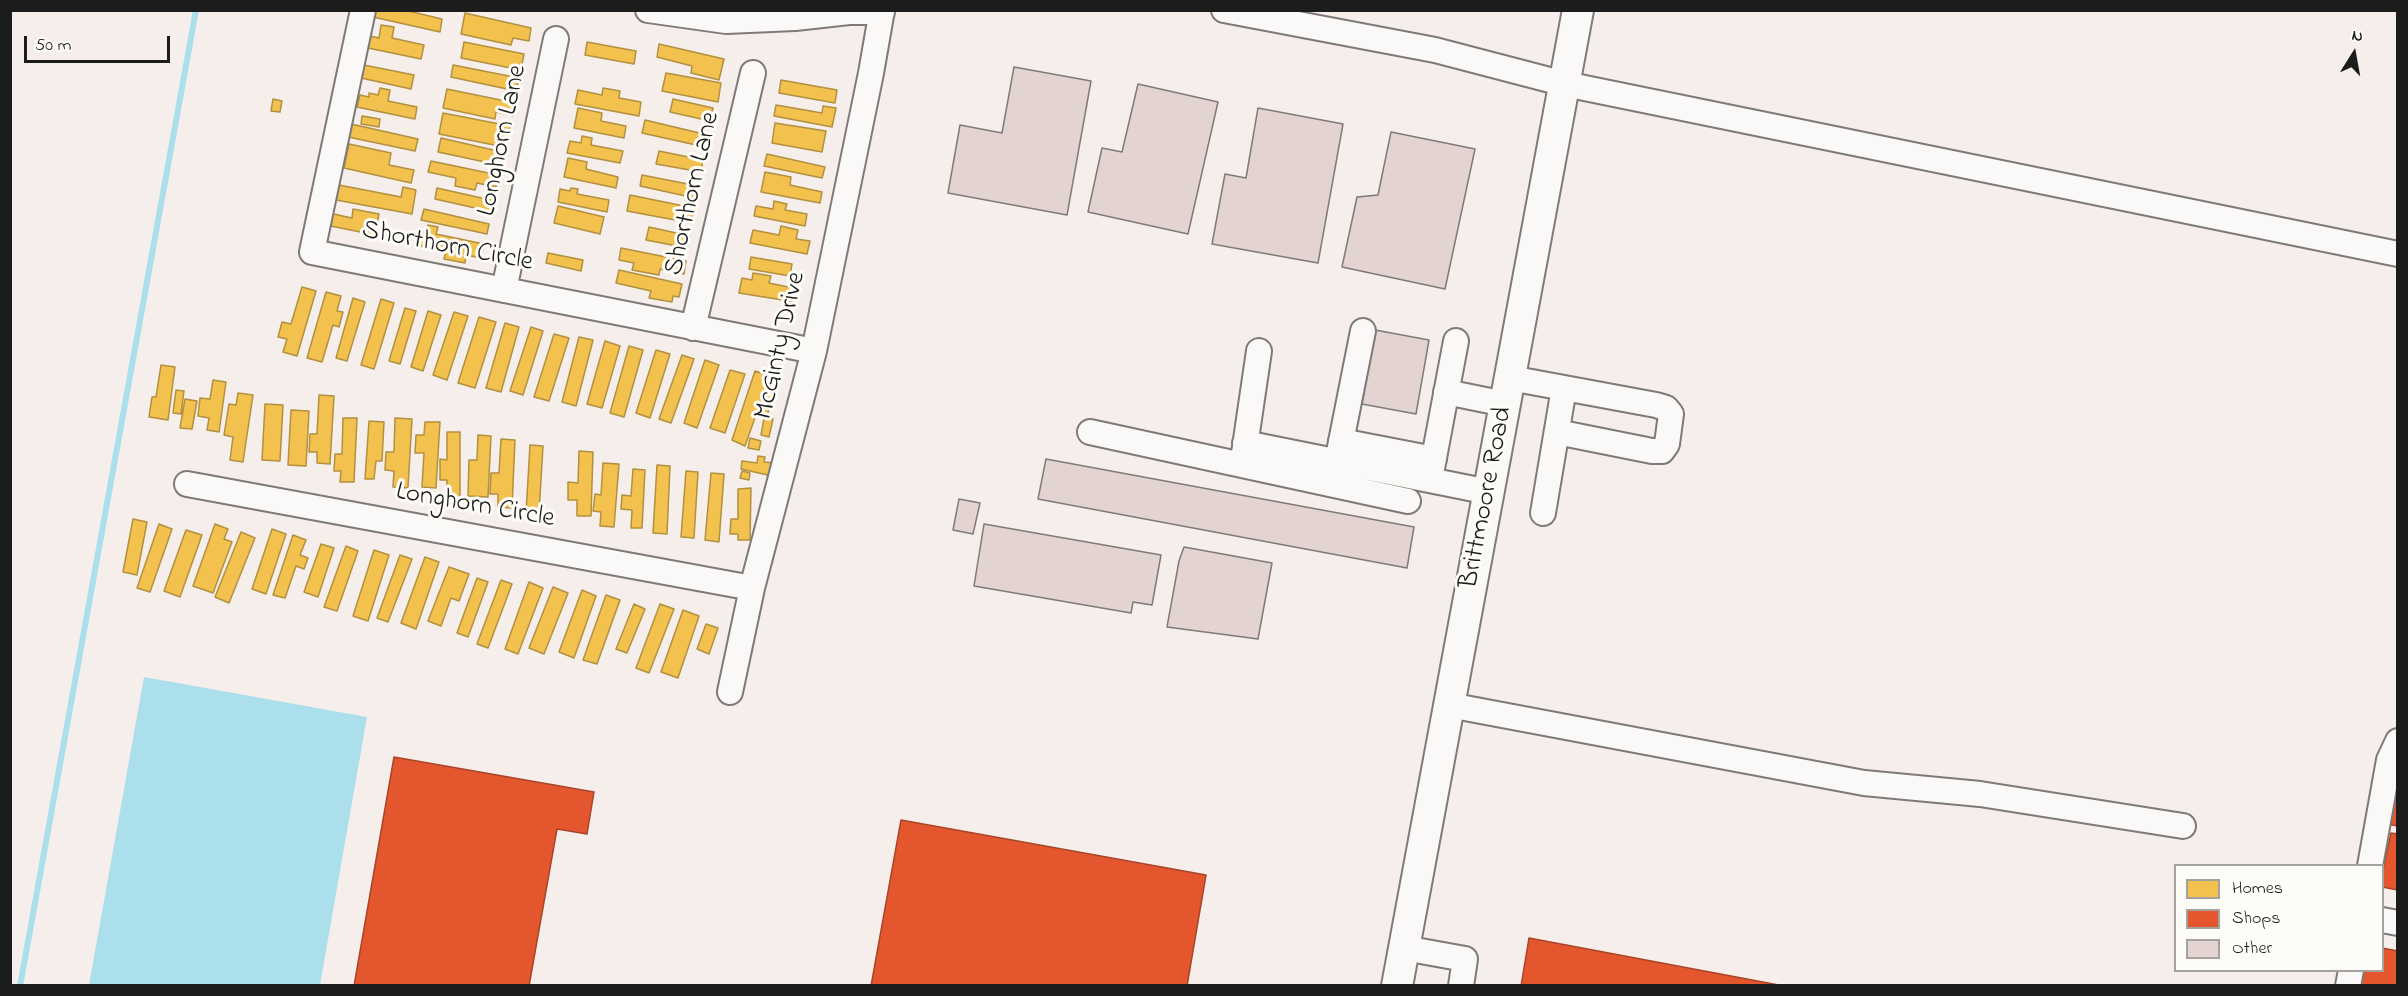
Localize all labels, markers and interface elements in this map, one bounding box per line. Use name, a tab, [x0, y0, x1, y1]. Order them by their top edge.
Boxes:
scale bar	[27, 24, 172, 62]
north arrow	[2324, 24, 2384, 84]
text: N	[2350, 24, 2365, 49]
text: 50 m	[35, 33, 72, 59]
street label: Longhorn Lane	[472, 62, 536, 220]
street label: Shorthorn Lane	[659, 109, 729, 279]
street label: Shorthorn Circle	[359, 216, 535, 280]
street label: McGinty Drive	[749, 269, 815, 423]
street label: Brittmoore Road	[1454, 404, 1522, 592]
street label: Longhorn Circle	[393, 477, 557, 537]
legend	[2174, 864, 2384, 972]
text: Homes	[2232, 876, 2283, 902]
text: Shops	[2232, 906, 2280, 932]
text: Other	[2232, 936, 2272, 962]

